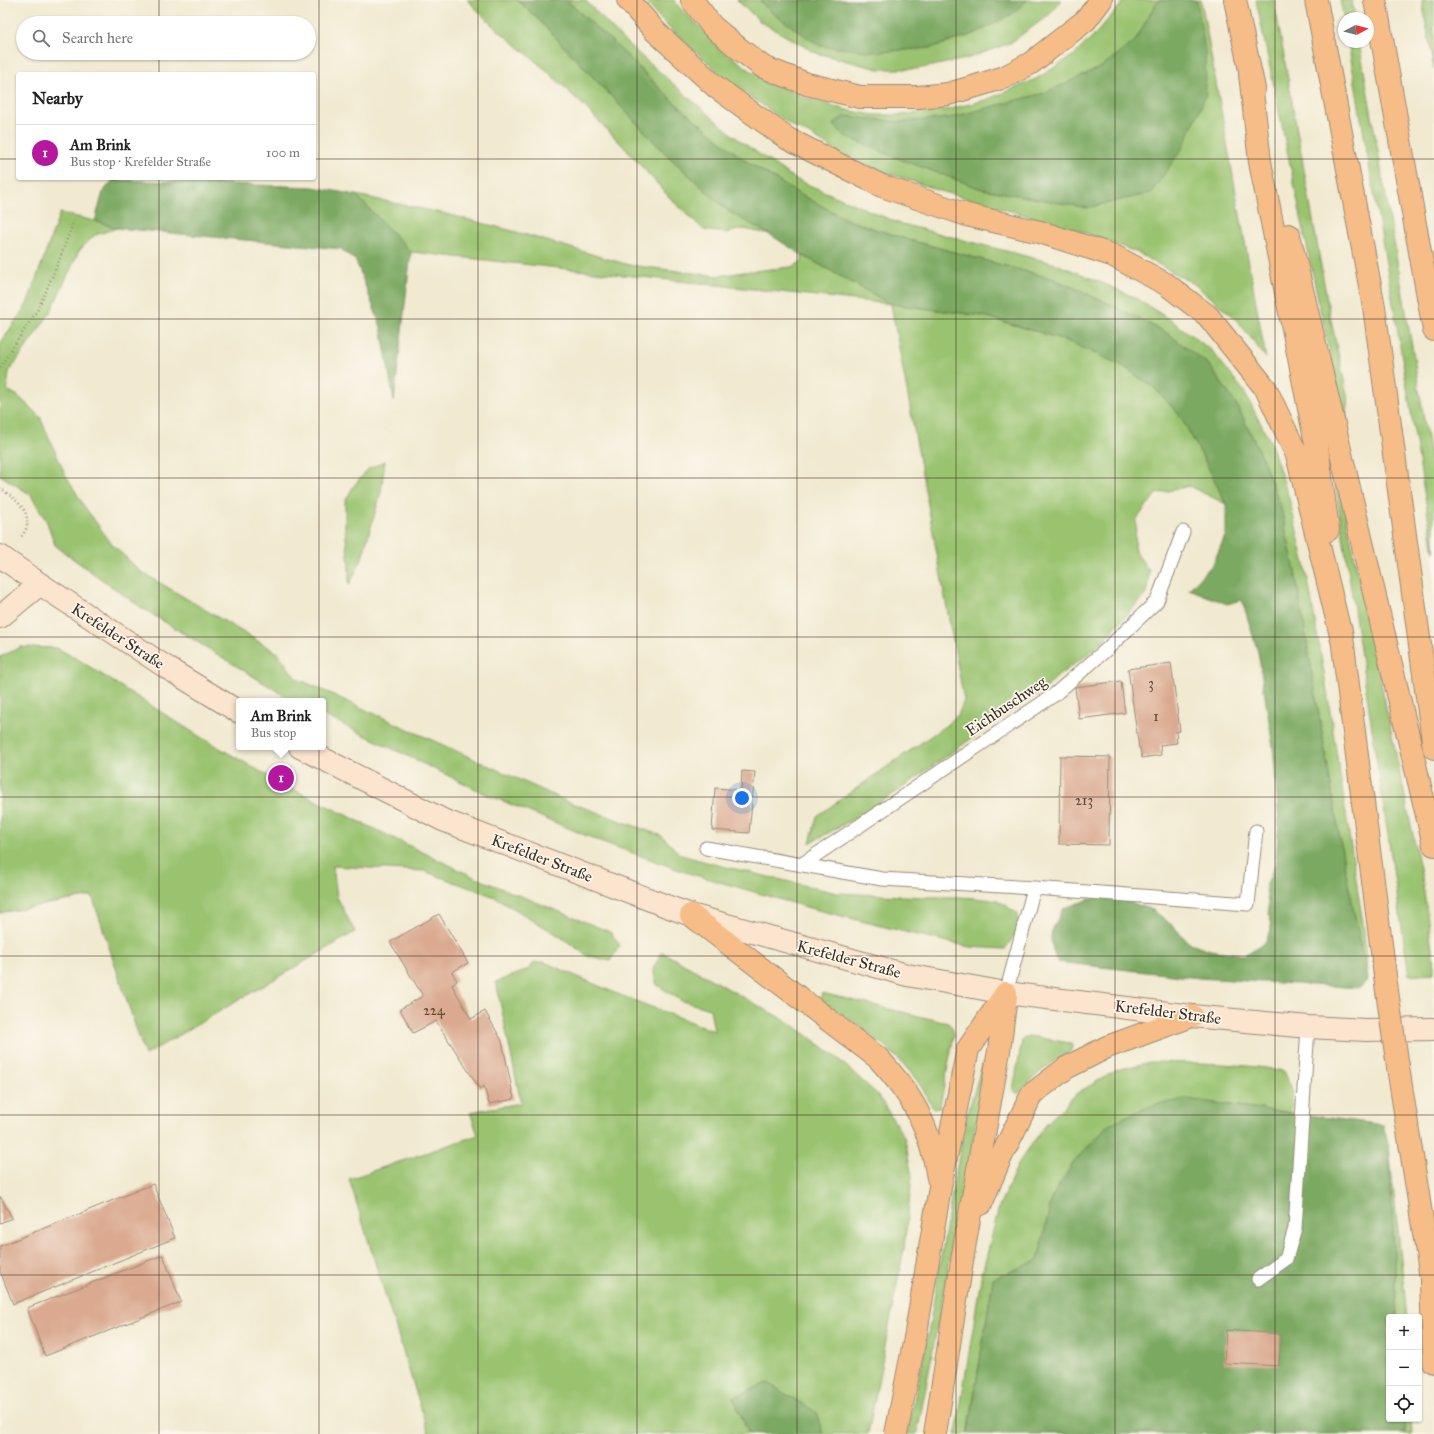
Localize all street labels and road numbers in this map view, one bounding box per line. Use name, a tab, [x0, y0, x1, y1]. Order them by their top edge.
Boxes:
street label: Krefelder Straße	[68, 599, 168, 673]
street label: Eichbuschweg	[962, 672, 1051, 741]
street label: Krefelder Straße	[489, 830, 596, 886]
street label: Krefelder Straße	[795, 936, 903, 982]
street label: Krefelder Straße	[1114, 996, 1222, 1028]

